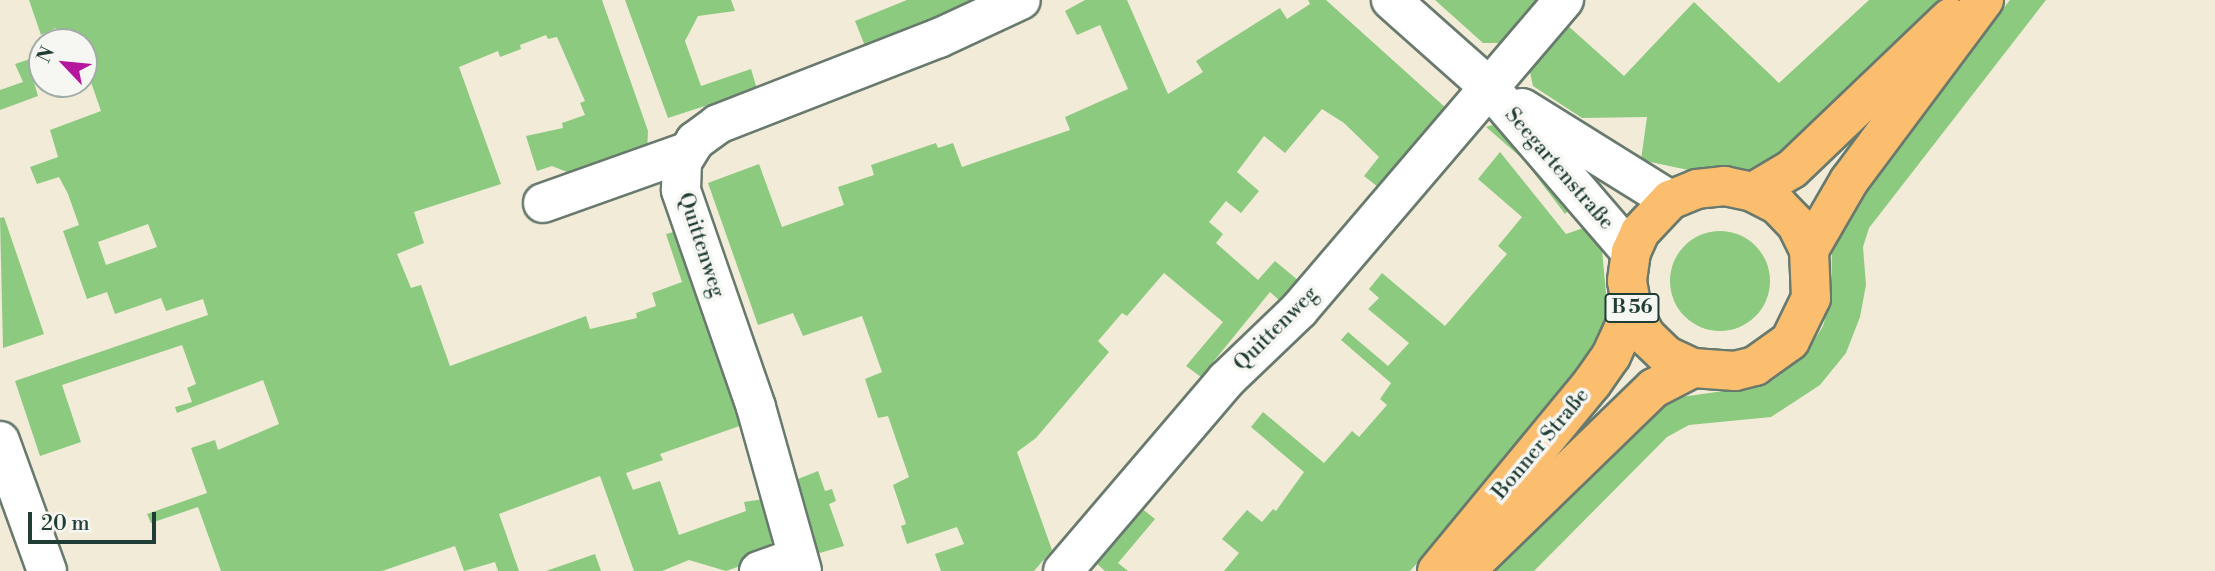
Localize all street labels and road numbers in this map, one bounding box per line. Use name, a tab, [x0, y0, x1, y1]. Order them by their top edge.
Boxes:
street label: Seegartenstraße	[1499, 103, 1619, 235]
street label: Quittenweg	[672, 189, 730, 301]
street label: Quittenweg	[1229, 282, 1323, 376]
road number: B 56	[1604, 292, 1660, 324]
street label: Bonner Straße	[1487, 383, 1595, 505]

